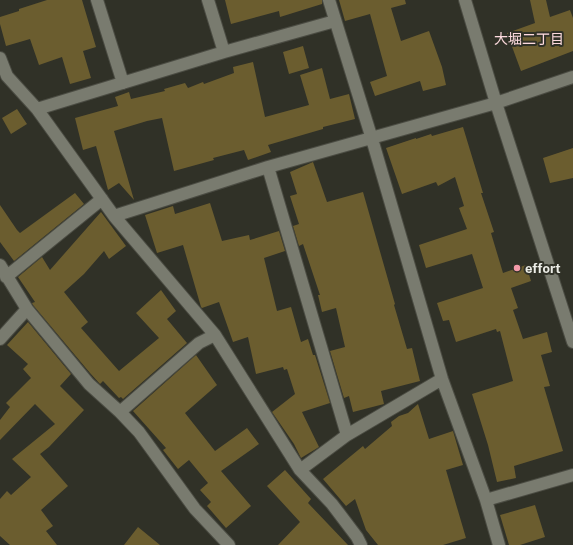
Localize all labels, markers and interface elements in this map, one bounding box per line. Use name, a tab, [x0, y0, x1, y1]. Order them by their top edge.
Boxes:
district label: 大堀二丁目	[494, 31, 564, 47]
place label: effort	[525, 261, 561, 276]
marker: effort	[512, 263, 522, 273]

